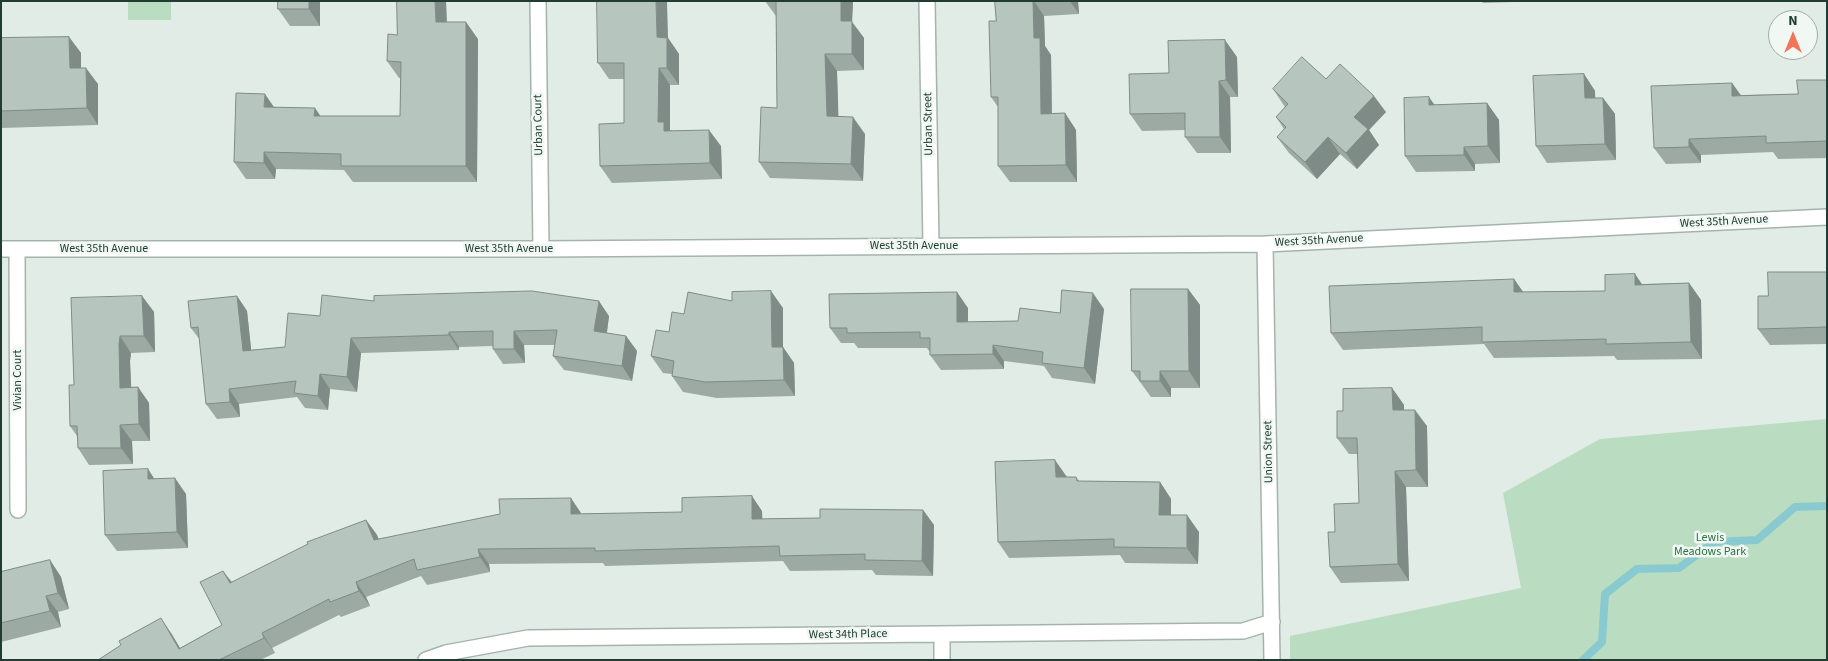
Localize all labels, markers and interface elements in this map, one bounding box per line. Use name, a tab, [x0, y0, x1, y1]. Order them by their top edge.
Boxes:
north arrow	[1768, 10, 1818, 60]
text: N	[1788, 11, 1798, 31]
street label: Urban Street	[921, 92, 937, 156]
street label: Urban Court	[531, 94, 547, 156]
street label: West 35th Avenue	[1679, 212, 1769, 232]
street label: West 35th Avenue	[1274, 231, 1364, 251]
street label: West 35th Avenue	[870, 239, 958, 253]
street label: West 35th Avenue	[60, 242, 148, 256]
street label: West 35th Avenue	[465, 242, 553, 256]
street label: Vivian Court	[11, 350, 25, 410]
street label: Union Street	[1261, 420, 1277, 484]
park label: Lewis Meadows Park	[1674, 531, 1746, 559]
street label: West 34th Place	[809, 627, 887, 643]

